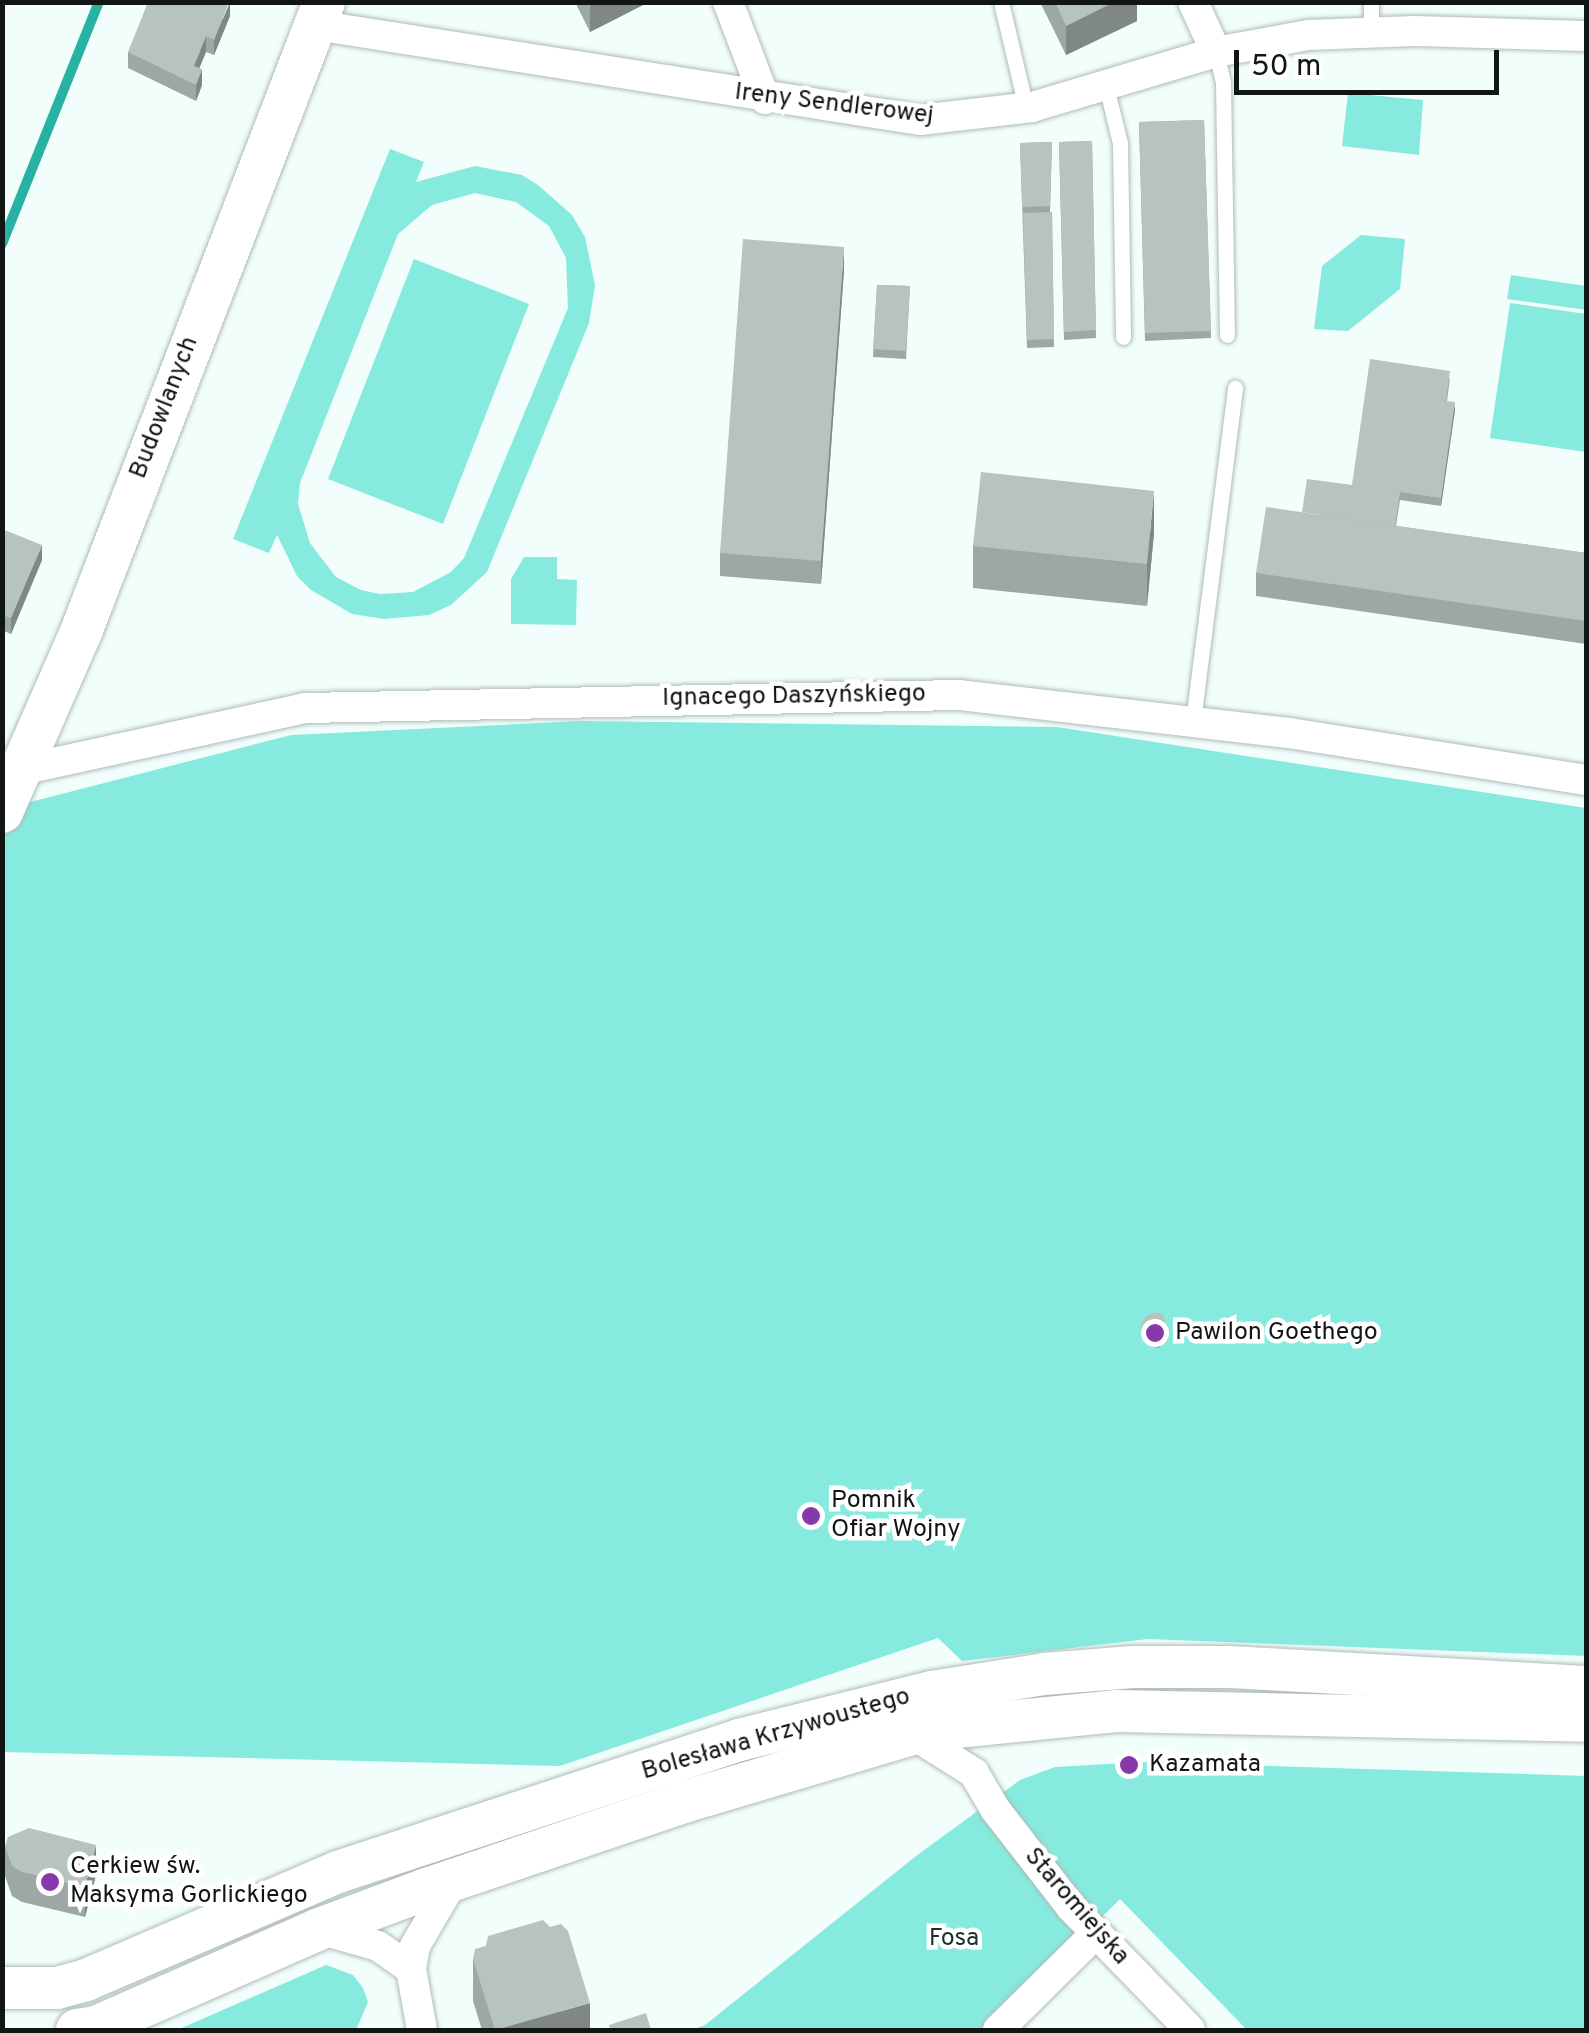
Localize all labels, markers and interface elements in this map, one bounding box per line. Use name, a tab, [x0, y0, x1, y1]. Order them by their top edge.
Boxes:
scale bar	[1239, 30, 1504, 92]
text: 50 m	[1251, 49, 1321, 86]
street label: Ireny Sendlerowej	[733, 78, 935, 132]
street label: Budowlanych	[124, 333, 206, 483]
street label: Ignacego Daszyńskiego	[662, 680, 926, 714]
place label: Pawilon Goethego	[1175, 1318, 1378, 1348]
marker: Pawilon Goethego	[1144, 1322, 1166, 1344]
place label: Pomnik Ofiar Wojny	[831, 1487, 961, 1546]
marker: Pomnik Ofiar Wojny	[800, 1505, 822, 1527]
street label: Bolesława Krzywoustego	[638, 1682, 914, 1788]
place label: Kazamata	[1149, 1750, 1261, 1780]
marker: Kazamata	[1118, 1754, 1140, 1776]
street label: Staromiejska	[1017, 1842, 1135, 1972]
place label: Cerkiew św. Maksyma Gorlickiego	[70, 1853, 308, 1912]
marker: Cerkiew św. Maksyma Gorlickiego	[39, 1871, 61, 1893]
park label: Fosa	[929, 1924, 979, 1954]

